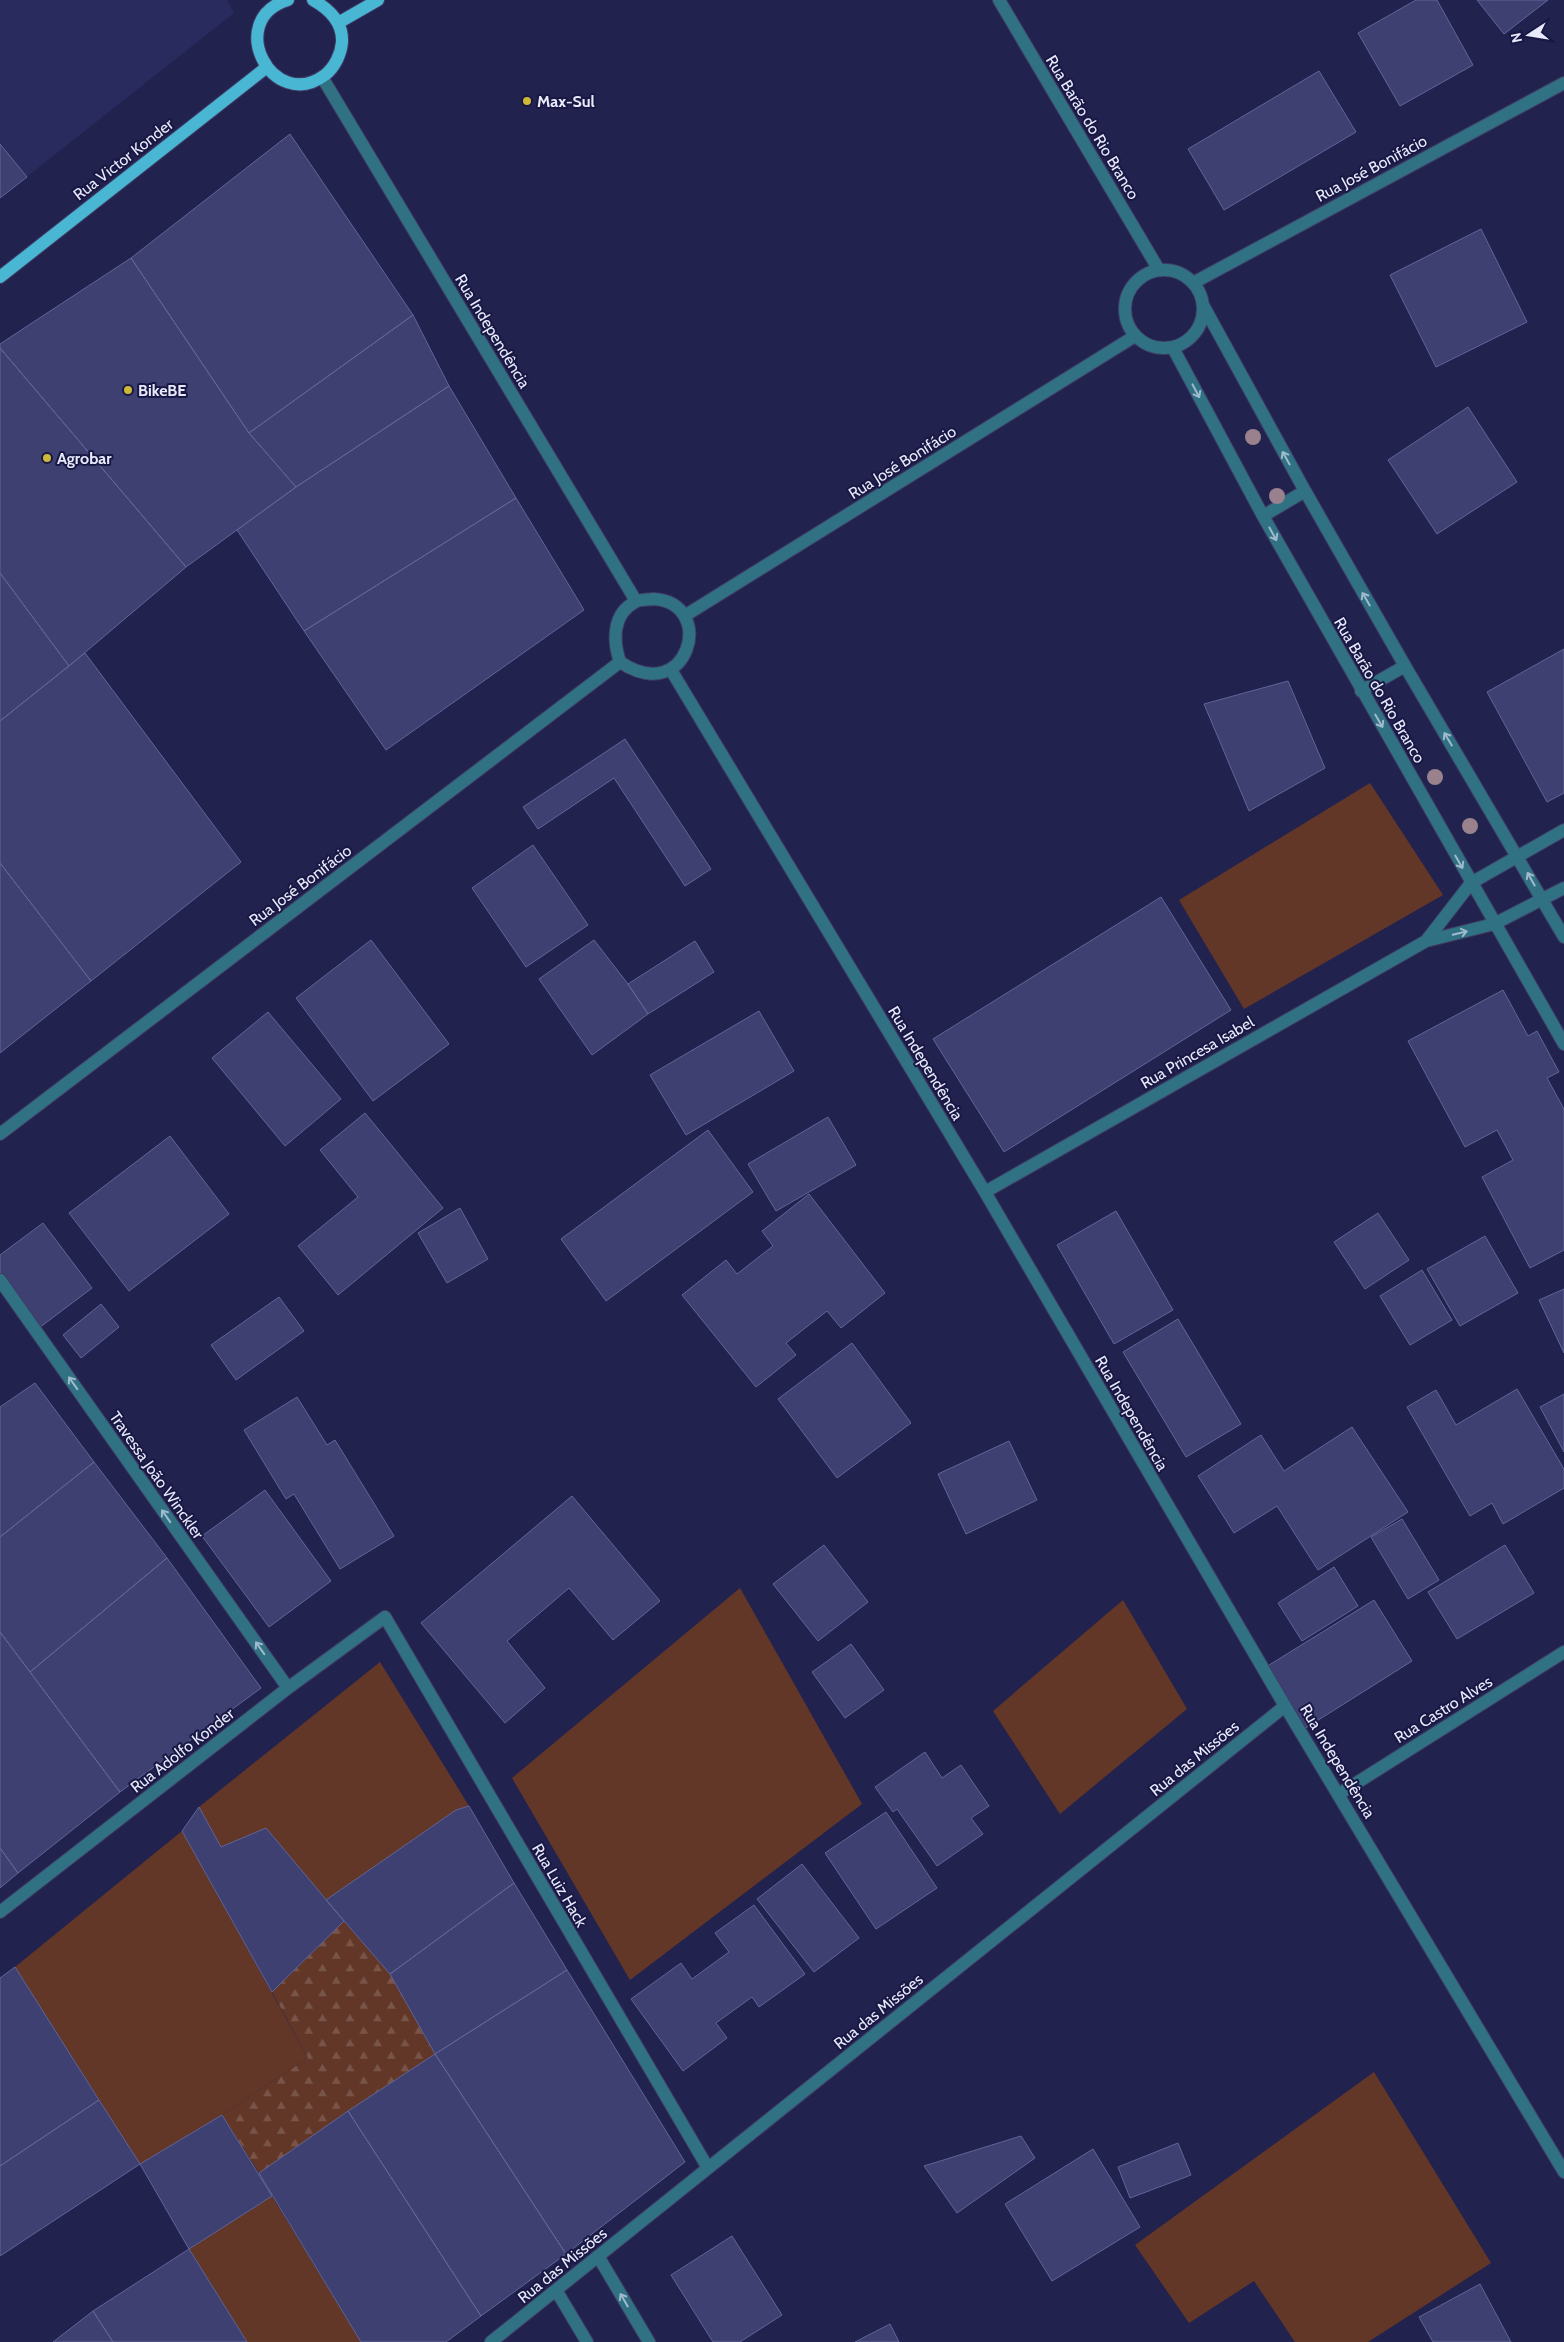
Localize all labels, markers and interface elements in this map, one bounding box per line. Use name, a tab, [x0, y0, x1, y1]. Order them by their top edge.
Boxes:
north arrow	[1504, 10, 1554, 60]
text: N	[1506, 31, 1526, 44]
street label: Rua Barão do Rio Branco	[1042, 52, 1143, 203]
place label: Max-Sul	[537, 92, 595, 111]
marker: Max-Sul	[521, 95, 533, 107]
street label: Rua Victor Konder	[70, 114, 178, 204]
street label: Rua José Bonifácio	[1312, 131, 1430, 206]
street label: Rua Independência	[451, 271, 534, 392]
place label: BikeBE	[138, 381, 186, 400]
one-way arrow	[1191, 383, 1201, 398]
marker: BikeBE	[122, 384, 134, 396]
street label: Rua José Bonifácio	[845, 422, 960, 503]
place label: Agrobar	[57, 449, 112, 468]
one-way arrow	[1281, 451, 1291, 465]
marker: Agrobar	[41, 452, 53, 464]
one-way arrow	[1268, 526, 1278, 541]
one-way arrow	[1361, 593, 1371, 607]
street label: Rua Barão do Rio Branco	[1330, 614, 1429, 767]
one-way arrow	[1374, 714, 1384, 728]
one-way arrow	[1443, 733, 1453, 747]
street label: Rua José Bonifácio	[245, 841, 355, 930]
one-way arrow	[1455, 854, 1465, 869]
one-way arrow	[1526, 872, 1536, 887]
one-way arrow	[1452, 928, 1468, 937]
street label: Rua Independência	[884, 1003, 967, 1124]
street label: Rua Princesa Isabel	[1137, 1012, 1258, 1093]
street label: Rua Independência	[1091, 1352, 1172, 1474]
one-way arrow	[68, 1376, 78, 1390]
street label: Travessa João Winckler	[105, 1408, 208, 1544]
one-way arrow	[161, 1509, 171, 1523]
one-way arrow	[255, 1641, 265, 1655]
street label: Rua Castro Alves	[1391, 1672, 1496, 1747]
street label: Rua Independência	[1296, 1701, 1379, 1822]
street label: Rua Adolfo Konder	[127, 1703, 239, 1797]
street label: Rua das Missões	[1146, 1716, 1243, 1800]
street label: Rua Luiz Hack	[528, 1840, 592, 1931]
street label: Rua das Missões	[830, 1969, 927, 2053]
street label: Rua das Missões	[514, 2223, 611, 2307]
one-way arrow	[619, 2292, 629, 2307]

